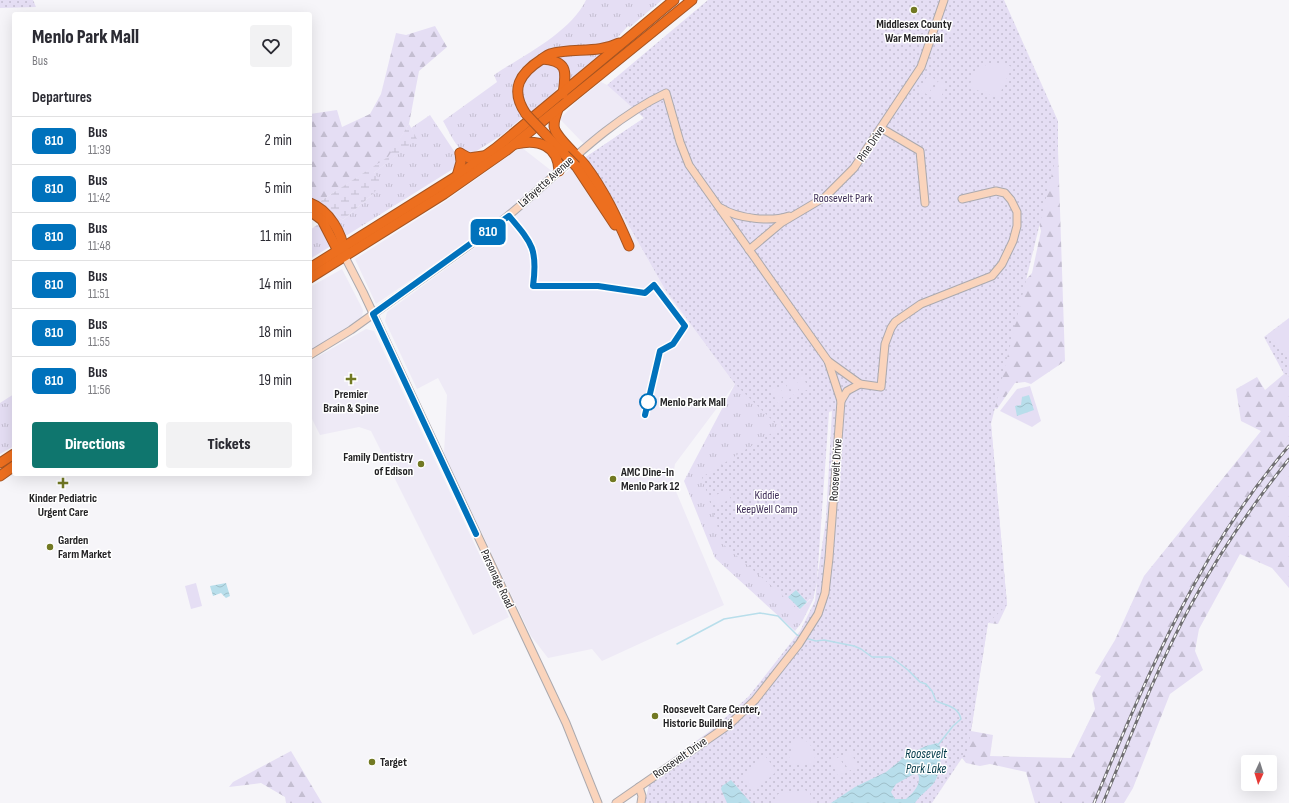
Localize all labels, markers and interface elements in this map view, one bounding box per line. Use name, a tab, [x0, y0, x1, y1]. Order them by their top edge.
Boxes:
marker: Middlesex County War Memorial	[909, 5, 919, 15]
place label: Middlesex County War Memorial	[876, 17, 952, 46]
button: heart	[250, 25, 292, 67]
text: Menlo Park Mall	[32, 26, 139, 49]
text: Bus	[32, 53, 48, 69]
text: Departures	[32, 88, 92, 107]
text: Bus	[88, 123, 107, 142]
street label: Pine Drive	[854, 123, 889, 165]
text: 2 min	[265, 131, 292, 150]
text: 810	[45, 132, 63, 149]
text: 11:39	[88, 142, 111, 158]
street label: Lafayette Avenue	[515, 153, 577, 211]
text: Bus	[88, 171, 107, 190]
text: 5 min	[265, 179, 292, 198]
text: 810	[45, 180, 63, 197]
text: 11:42	[88, 190, 110, 206]
park label: Roosevelt Park	[813, 191, 873, 206]
text: Bus	[88, 219, 107, 238]
line badge: 810	[465, 219, 511, 245]
text: 810	[479, 223, 497, 240]
text: 11 min	[260, 227, 292, 246]
text: 810	[45, 228, 63, 245]
text: 11:48	[88, 238, 111, 254]
text: Bus	[88, 267, 107, 286]
text: 14 min	[259, 275, 292, 294]
text: 810	[45, 276, 63, 293]
text: 11:51	[88, 286, 109, 302]
text: Bus	[88, 315, 107, 334]
text: 18 min	[259, 323, 292, 342]
text: 810	[45, 324, 63, 341]
text: 11:55	[88, 334, 110, 350]
text: Bus	[88, 363, 107, 382]
text: 19 min	[259, 371, 292, 390]
text: 810	[45, 372, 63, 389]
marker: Premier Brain & Spine	[345, 373, 357, 385]
text: 11:56	[88, 382, 110, 398]
place label: Premier Brain & Spine	[323, 387, 379, 416]
marker: Menlo Park Mall	[639, 393, 657, 411]
place label: Menlo Park Mall	[660, 395, 726, 410]
button: Directions	[32, 422, 158, 468]
button: Tickets	[166, 422, 292, 468]
street label: Roosevelt Drive	[826, 438, 846, 502]
place label: Family Dentistry of Edison	[343, 450, 413, 479]
marker: Family Dentistry of Edison	[416, 459, 426, 469]
place label: AMC Dine-In Menlo Park 12	[620, 465, 680, 494]
marker: AMC Dine-In Menlo Park 12	[608, 474, 618, 484]
marker: Kinder Pediatric Urgent Care	[57, 477, 69, 489]
park label: Kiddie KeepWell Camp	[736, 488, 798, 517]
place label: Kinder Pediatric Urgent Care	[29, 491, 97, 520]
place label: Garden Farm Market	[58, 533, 111, 562]
marker: Garden Farm Market	[45, 542, 55, 552]
street label: Parsonage Road	[477, 547, 517, 611]
place label: Roosevelt Care Center, Historic Building	[663, 702, 760, 731]
marker: Roosevelt Care Center, Historic Building	[650, 711, 660, 721]
street label: Roosevelt Drive	[650, 734, 710, 782]
water label: Roosevelt Park Lake	[905, 746, 948, 777]
place label: Target	[380, 755, 407, 770]
north arrow	[1241, 755, 1277, 791]
map controls	[1241, 755, 1277, 791]
marker: Target	[367, 757, 377, 767]

